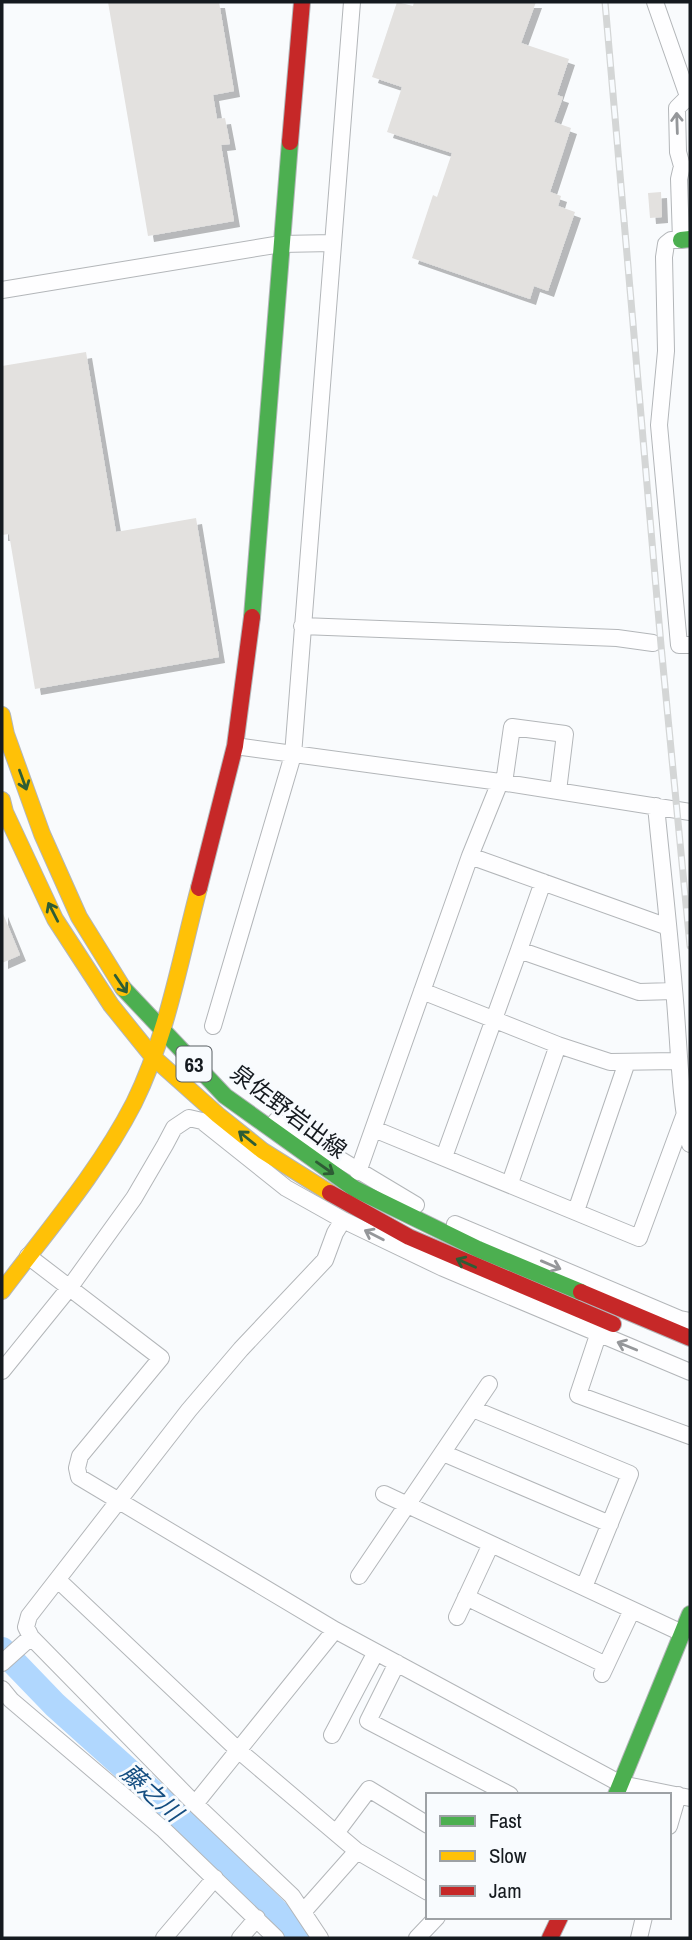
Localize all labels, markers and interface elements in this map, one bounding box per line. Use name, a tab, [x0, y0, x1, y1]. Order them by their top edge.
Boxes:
one-way arrow	[671, 112, 684, 135]
one-way arrow	[17, 768, 30, 790]
one-way arrow	[45, 902, 59, 923]
one-way arrow	[114, 974, 128, 993]
road number: 63	[176, 1046, 212, 1082]
street label: 泉佐野岩出線	[225, 1057, 353, 1165]
one-way arrow	[239, 1131, 257, 1146]
one-way arrow	[315, 1161, 334, 1175]
one-way arrow	[364, 1228, 385, 1242]
one-way arrow	[456, 1256, 477, 1269]
one-way arrow	[539, 1259, 561, 1272]
one-way arrow	[617, 1339, 638, 1352]
water label: 藤之川	[115, 1756, 192, 1830]
legend	[426, 1793, 671, 1919]
text: Fast	[489, 1806, 522, 1835]
text: Slow	[489, 1841, 527, 1870]
text: Jam	[489, 1876, 522, 1905]

